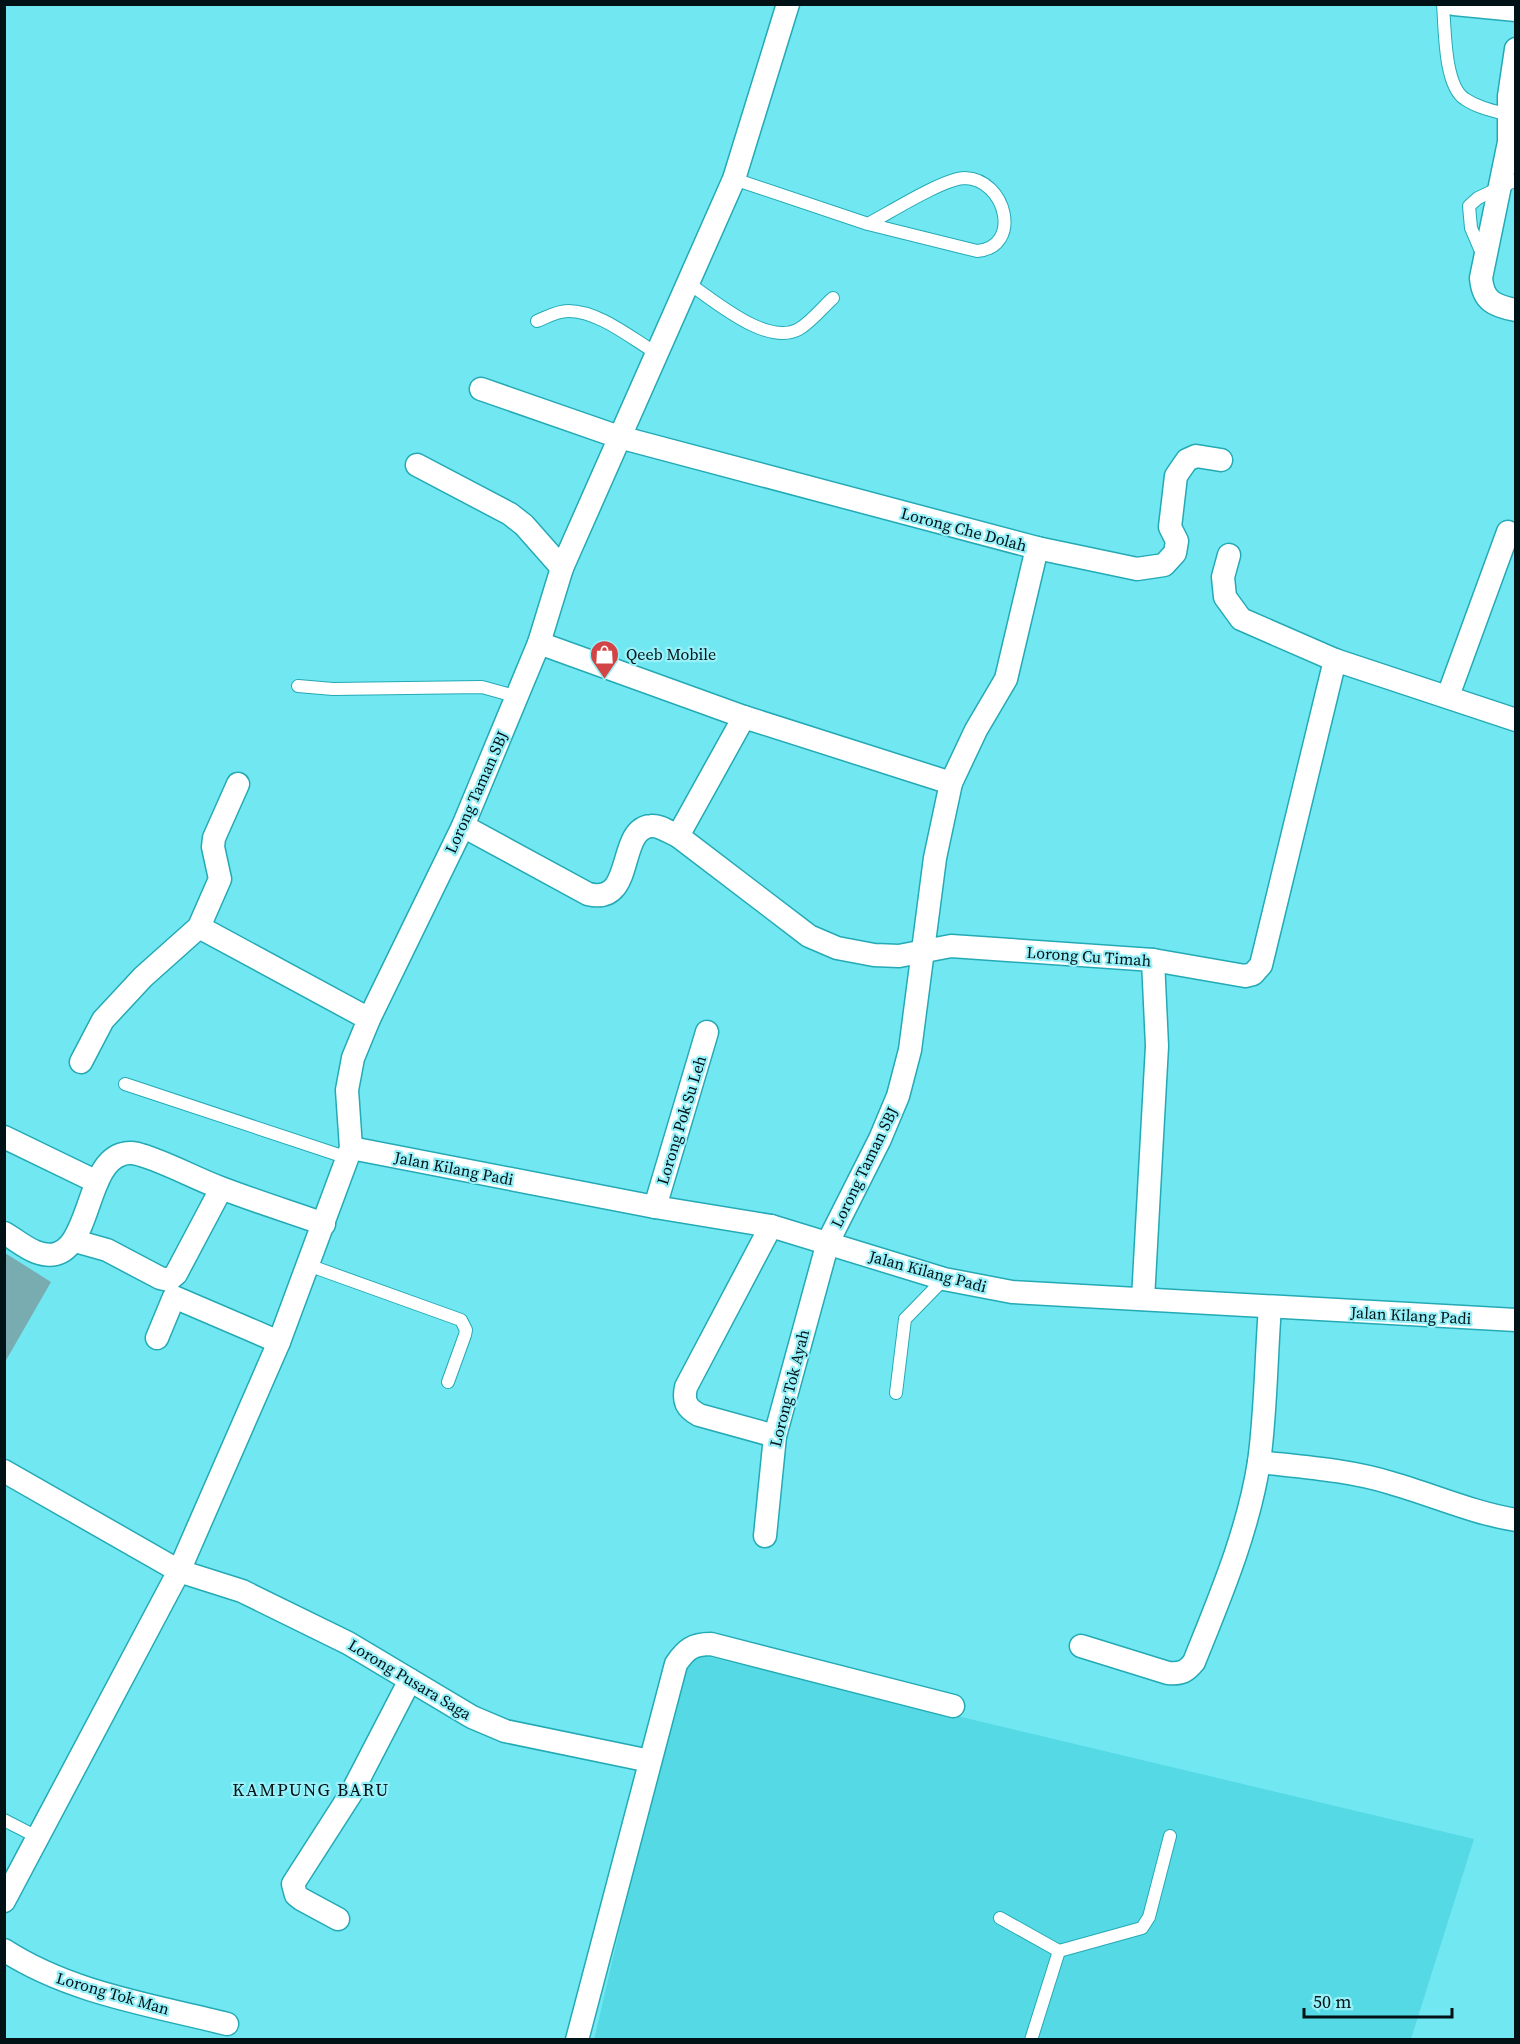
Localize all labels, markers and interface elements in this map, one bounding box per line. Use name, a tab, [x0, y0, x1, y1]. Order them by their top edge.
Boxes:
street label: Lorong Che Dolah	[899, 502, 1030, 556]
shop icon: Qeeb Mobile	[589, 638, 621, 680]
place label: Qeeb Mobile	[626, 643, 716, 665]
street label: Lorong Taman SBJ	[439, 727, 513, 857]
street label: Lorong Cu Timah	[1026, 941, 1152, 971]
street label: Lorong Pok Su Leh	[651, 1052, 711, 1187]
street label: Lorong Taman SBJ	[825, 1103, 903, 1231]
street label: Jalan Kilang Padi	[392, 1145, 516, 1190]
street label: Jalan Kilang Padi	[866, 1244, 990, 1297]
street label: Jalan Kilang Padi	[1349, 1301, 1472, 1329]
street label: Lorong Tok Ayah	[764, 1327, 814, 1449]
street label: Lorong Pusara Saga	[344, 1634, 476, 1725]
district label: KAMPUNG BARU	[232, 1777, 390, 1802]
street label: Lorong Tok Man	[54, 1966, 172, 2020]
scale bar	[1304, 1981, 1452, 2019]
text: 50 m	[1313, 1989, 1351, 2014]

